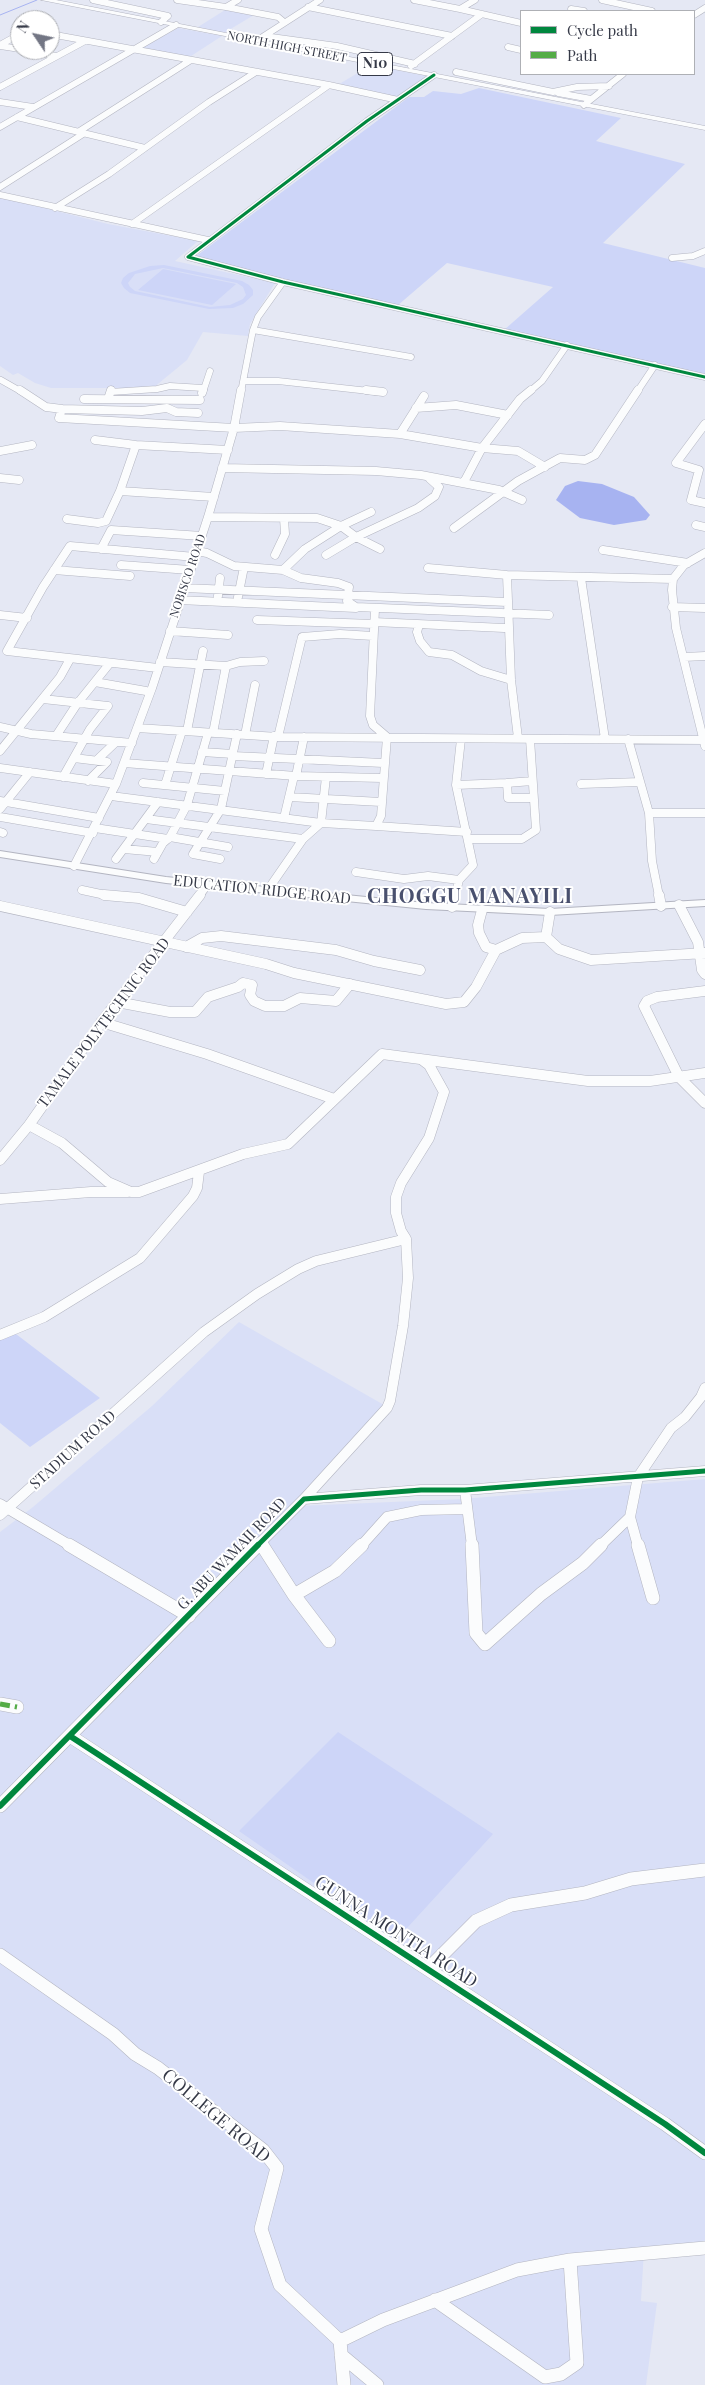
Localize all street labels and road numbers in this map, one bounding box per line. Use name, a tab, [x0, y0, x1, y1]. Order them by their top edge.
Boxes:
street label: NORTH HIGH STREET	[226, 28, 348, 66]
road number: N10	[358, 52, 392, 76]
street label: NOBISCO ROAD	[167, 532, 209, 620]
street label: EDUCATION RIDGE ROAD	[172, 872, 352, 908]
street label: TAMALE POLYTECHNIC ROAD	[34, 934, 174, 1112]
street label: STADIUM ROAD	[26, 1407, 120, 1493]
street label: G. ABU WAMAII ROAD	[174, 1494, 290, 1614]
street label: GUNNA MONTIA ROAD	[311, 1871, 481, 1993]
street label: COLLEGE ROAD	[158, 2064, 274, 2168]

